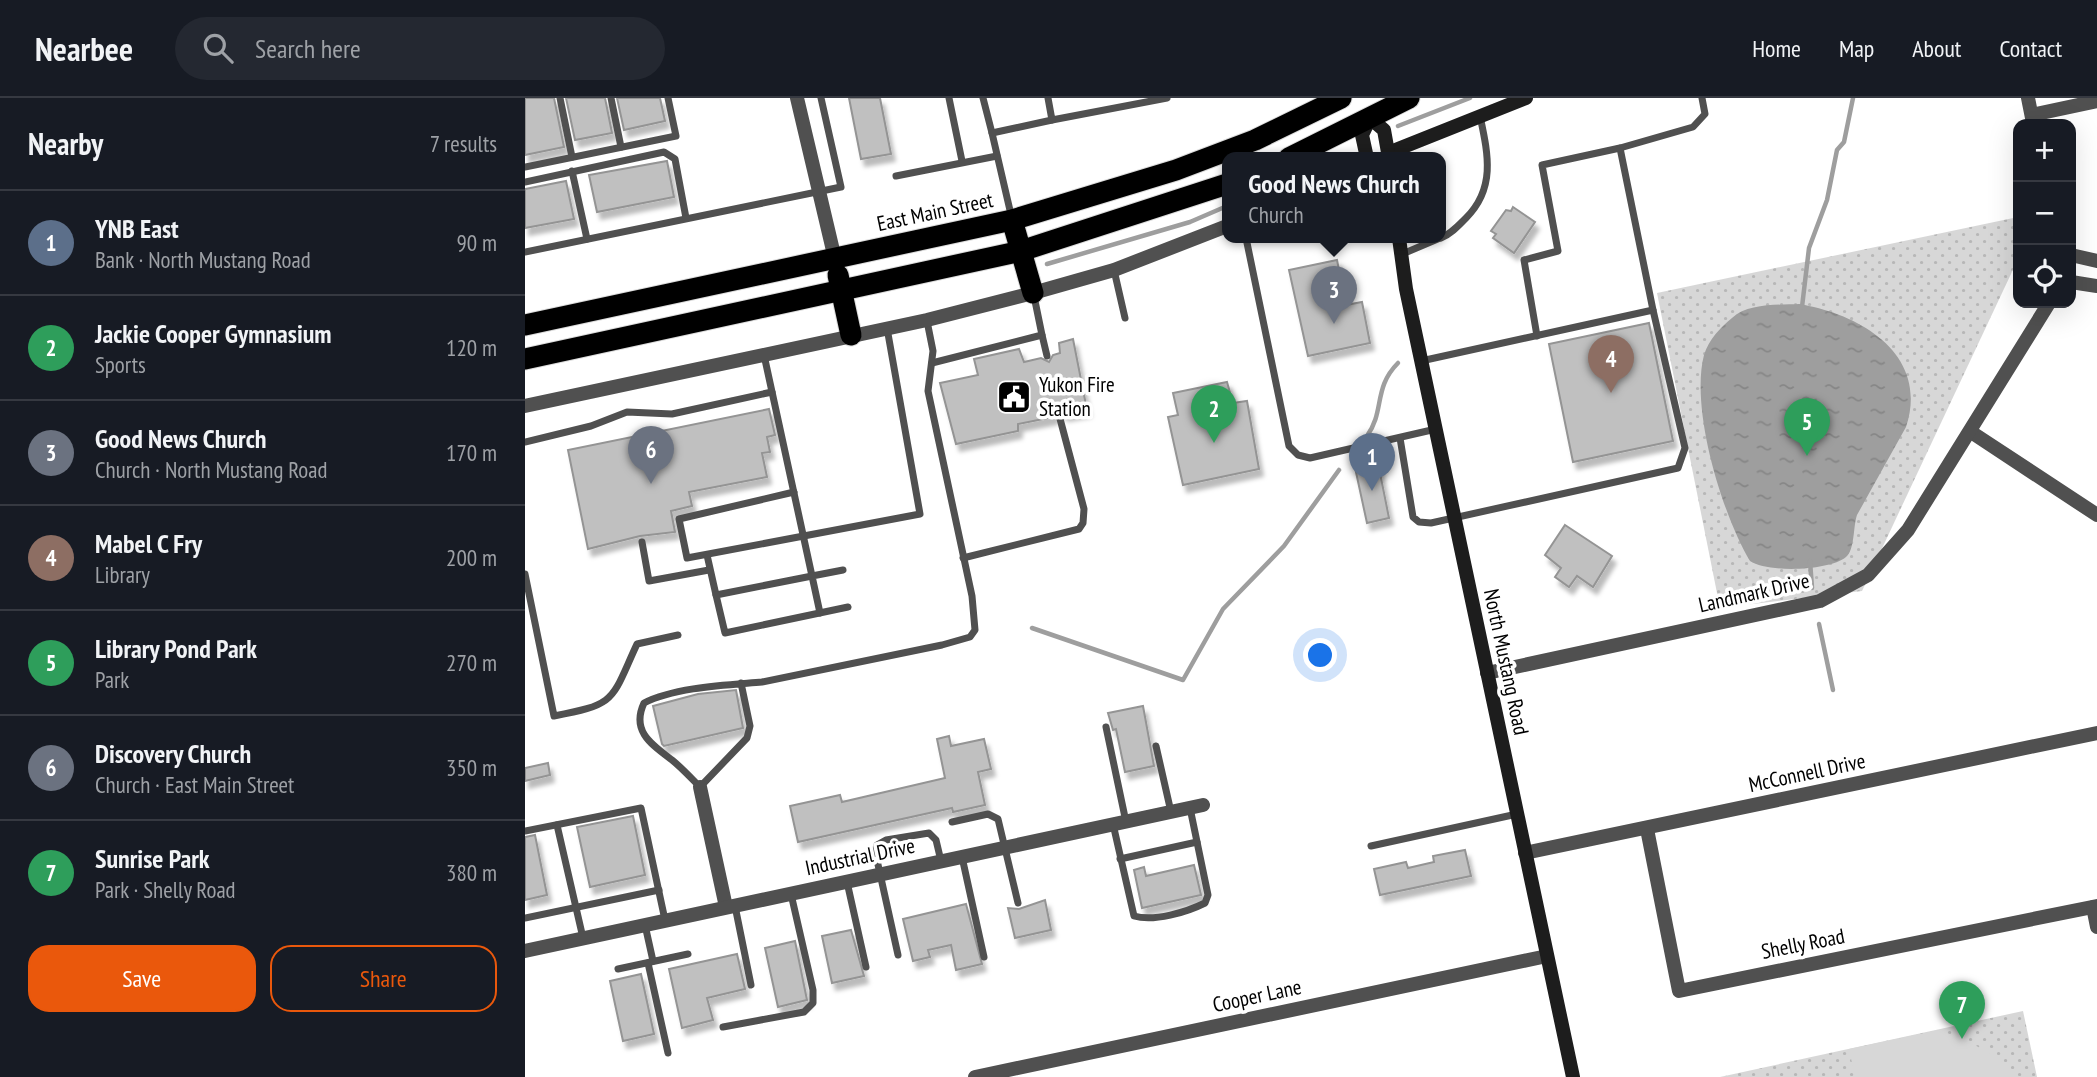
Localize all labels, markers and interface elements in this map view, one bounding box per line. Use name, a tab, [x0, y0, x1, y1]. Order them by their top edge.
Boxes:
search box	[175, 17, 665, 80]
text: Nearbee	[35, 27, 133, 70]
icon: search	[199, 29, 237, 67]
text: Search here	[255, 32, 361, 65]
text: Home	[1752, 33, 1801, 64]
text: Map	[1839, 33, 1874, 64]
text: About	[1912, 33, 1961, 64]
text: Contact	[1999, 33, 2062, 64]
map controls	[2013, 119, 2076, 308]
button: +	[2013, 119, 2076, 182]
text: Nearby	[28, 124, 103, 163]
text: 7 results	[430, 129, 497, 158]
popup	[1222, 152, 1446, 243]
text: Good News Church	[1248, 167, 1420, 200]
button: −	[2013, 182, 2076, 245]
street label: East Main Street	[874, 186, 996, 237]
text: Church	[1248, 200, 1304, 229]
text: YNB East	[95, 212, 179, 245]
text: 1	[46, 228, 57, 257]
text: 90 m	[456, 228, 497, 257]
text: Bank · North Mustang Road	[95, 245, 311, 274]
button: locate	[2013, 245, 2076, 308]
pin: 3	[1311, 266, 1357, 324]
text: Jackie Cooper Gymnasium	[95, 317, 332, 350]
text: 2	[46, 333, 57, 362]
text: 120 m	[446, 333, 497, 362]
pin: 4	[1588, 335, 1634, 393]
text: Sports	[95, 350, 146, 379]
place label: Yukon Fire Station	[1039, 371, 1115, 422]
public building icon: Yukon Fire Station	[995, 378, 1033, 416]
pin: 2	[1191, 385, 1237, 443]
pin: 5	[1784, 398, 1830, 456]
text: Good News Church	[95, 422, 266, 455]
pin: 6	[628, 426, 674, 484]
pin: 1	[1349, 433, 1395, 491]
text: 3	[46, 438, 57, 467]
text: 170 m	[446, 438, 497, 467]
text: Church · North Mustang Road	[95, 455, 327, 484]
text: Mabel C Fry	[95, 527, 202, 560]
text: 4	[46, 543, 57, 572]
text: 200 m	[446, 543, 497, 572]
text: Library	[95, 560, 150, 589]
street label: Landmark Drive	[1696, 567, 1812, 618]
street label: North Mustang Road	[1478, 586, 1535, 737]
text: Library Pond Park	[95, 632, 257, 665]
your location	[1303, 638, 1337, 672]
text: 5	[46, 648, 57, 677]
text: 270 m	[446, 648, 497, 677]
text: Park	[95, 665, 129, 694]
text: Discovery Church	[95, 737, 251, 770]
street label: McConnell Drive	[1746, 747, 1868, 798]
text: 6	[46, 753, 57, 782]
text: 350 m	[446, 753, 497, 782]
text: Church · East Main Street	[95, 770, 294, 799]
street label: Industrial Drive	[803, 832, 917, 881]
text: Sunrise Park	[95, 842, 210, 875]
text: 7	[46, 858, 57, 887]
text: 380 m	[446, 858, 497, 887]
text: Park · Shelly Road	[95, 875, 236, 904]
street label: Shelly Road	[1759, 922, 1847, 965]
button: Save	[28, 945, 256, 1012]
button: Share	[270, 945, 497, 1012]
street label: Cooper Lane	[1210, 973, 1304, 1018]
pin: 7	[1939, 981, 1985, 1039]

